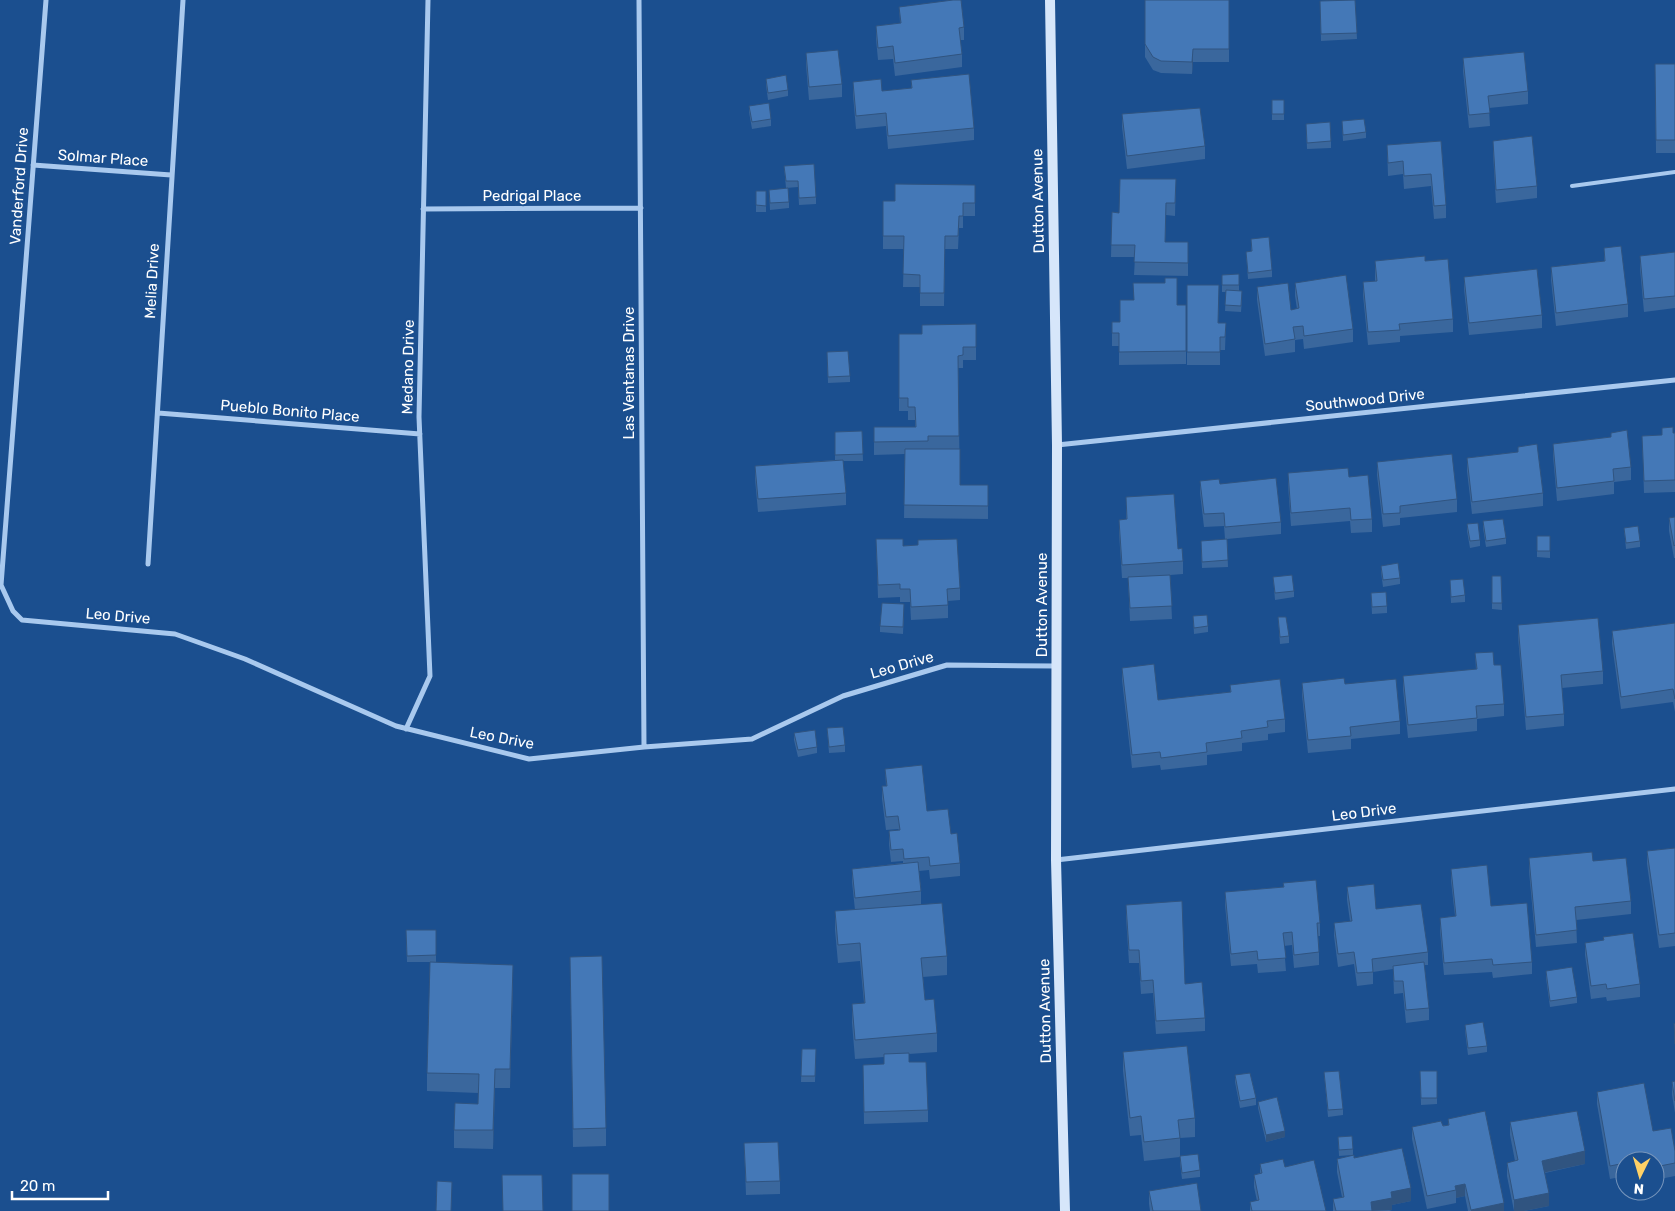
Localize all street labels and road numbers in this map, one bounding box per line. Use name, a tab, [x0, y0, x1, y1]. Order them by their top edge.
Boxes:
street label: Vanderford Drive	[6, 127, 32, 245]
street label: Solmar Place	[57, 146, 149, 170]
street label: Dutton Avenue	[1028, 149, 1048, 253]
street label: Pedrigal Place	[483, 187, 581, 205]
street label: Melia Drive	[141, 243, 163, 319]
street label: Las Ventanas Drive	[620, 306, 638, 440]
street label: Medano Drive	[398, 319, 418, 415]
street label: Southwood Drive	[1305, 385, 1425, 415]
street label: Pueblo Bonito Place	[220, 396, 360, 426]
street label: Dutton Avenue	[1033, 553, 1051, 657]
street label: Leo Drive	[85, 604, 151, 628]
street label: Leo Drive	[868, 647, 936, 683]
street label: Leo Drive	[468, 723, 536, 753]
street label: Leo Drive	[1331, 799, 1397, 825]
street label: Dutton Avenue	[1035, 959, 1055, 1063]

